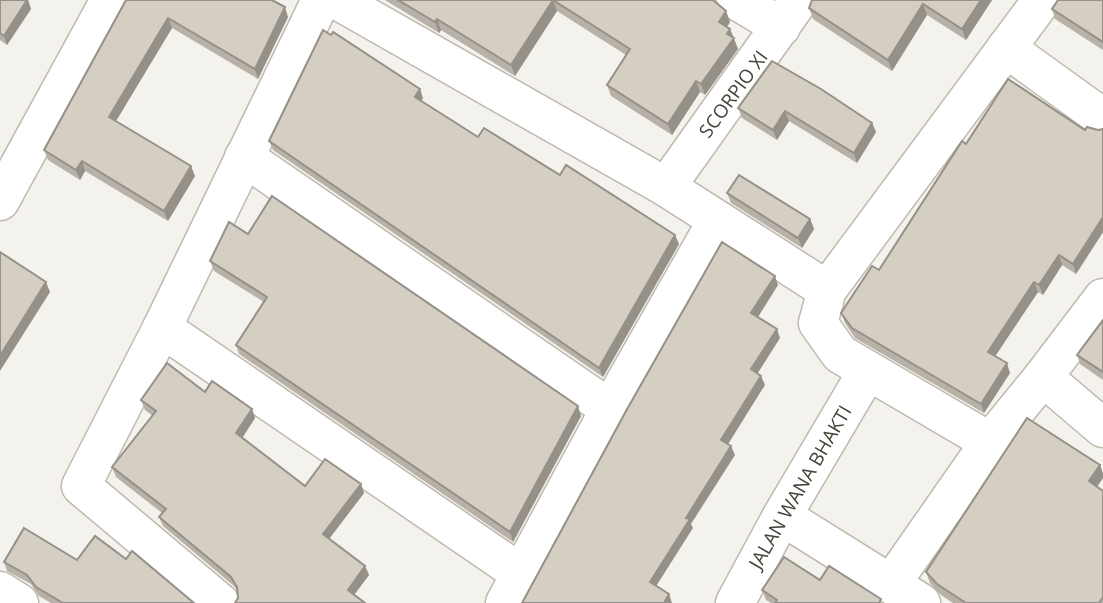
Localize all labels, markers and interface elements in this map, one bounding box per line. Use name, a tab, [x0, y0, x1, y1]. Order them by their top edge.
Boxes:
street label: SCORPIO XI	[693, 45, 773, 143]
street label: JALAN WANA BHAKTI	[742, 400, 857, 575]

